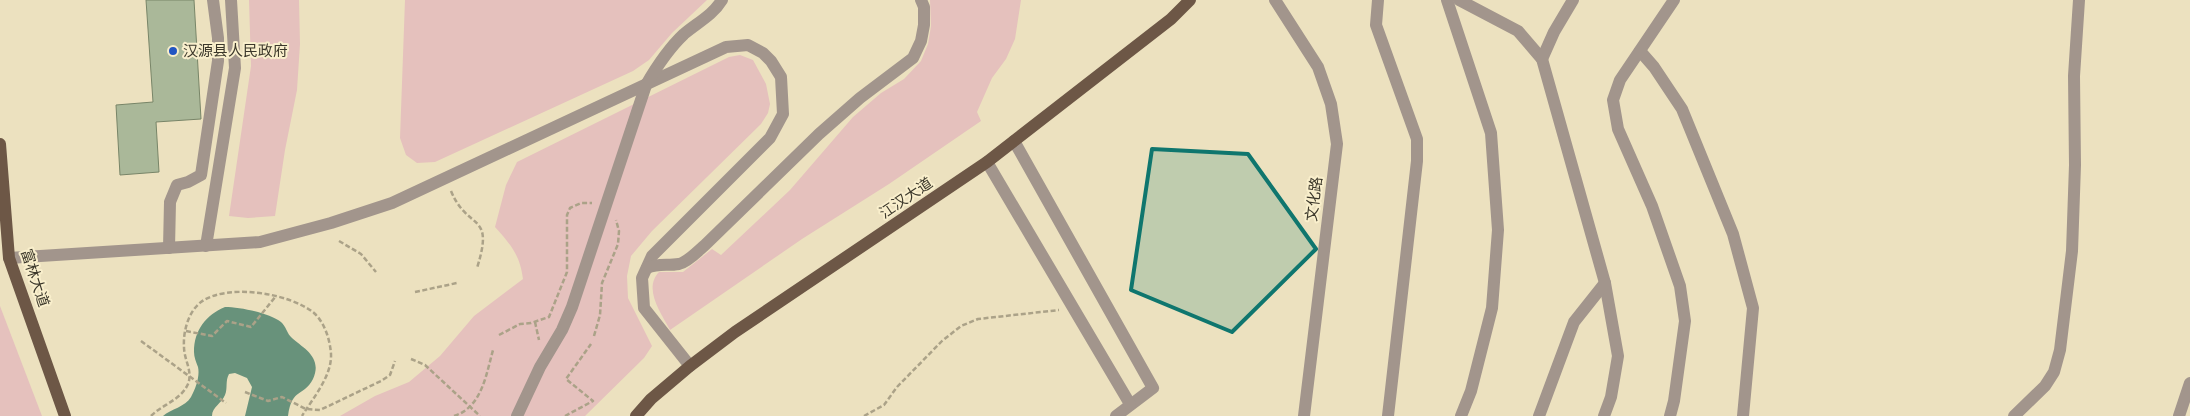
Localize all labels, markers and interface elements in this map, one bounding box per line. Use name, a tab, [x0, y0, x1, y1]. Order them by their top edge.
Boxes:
place label: 汉源县人民政府	[183, 41, 288, 59]
marker: 汉源县人民政府	[167, 45, 179, 57]
street label: 江汉大道	[876, 173, 935, 221]
street label: 文化路	[1301, 175, 1325, 222]
street label: 富林大道	[18, 246, 54, 309]

